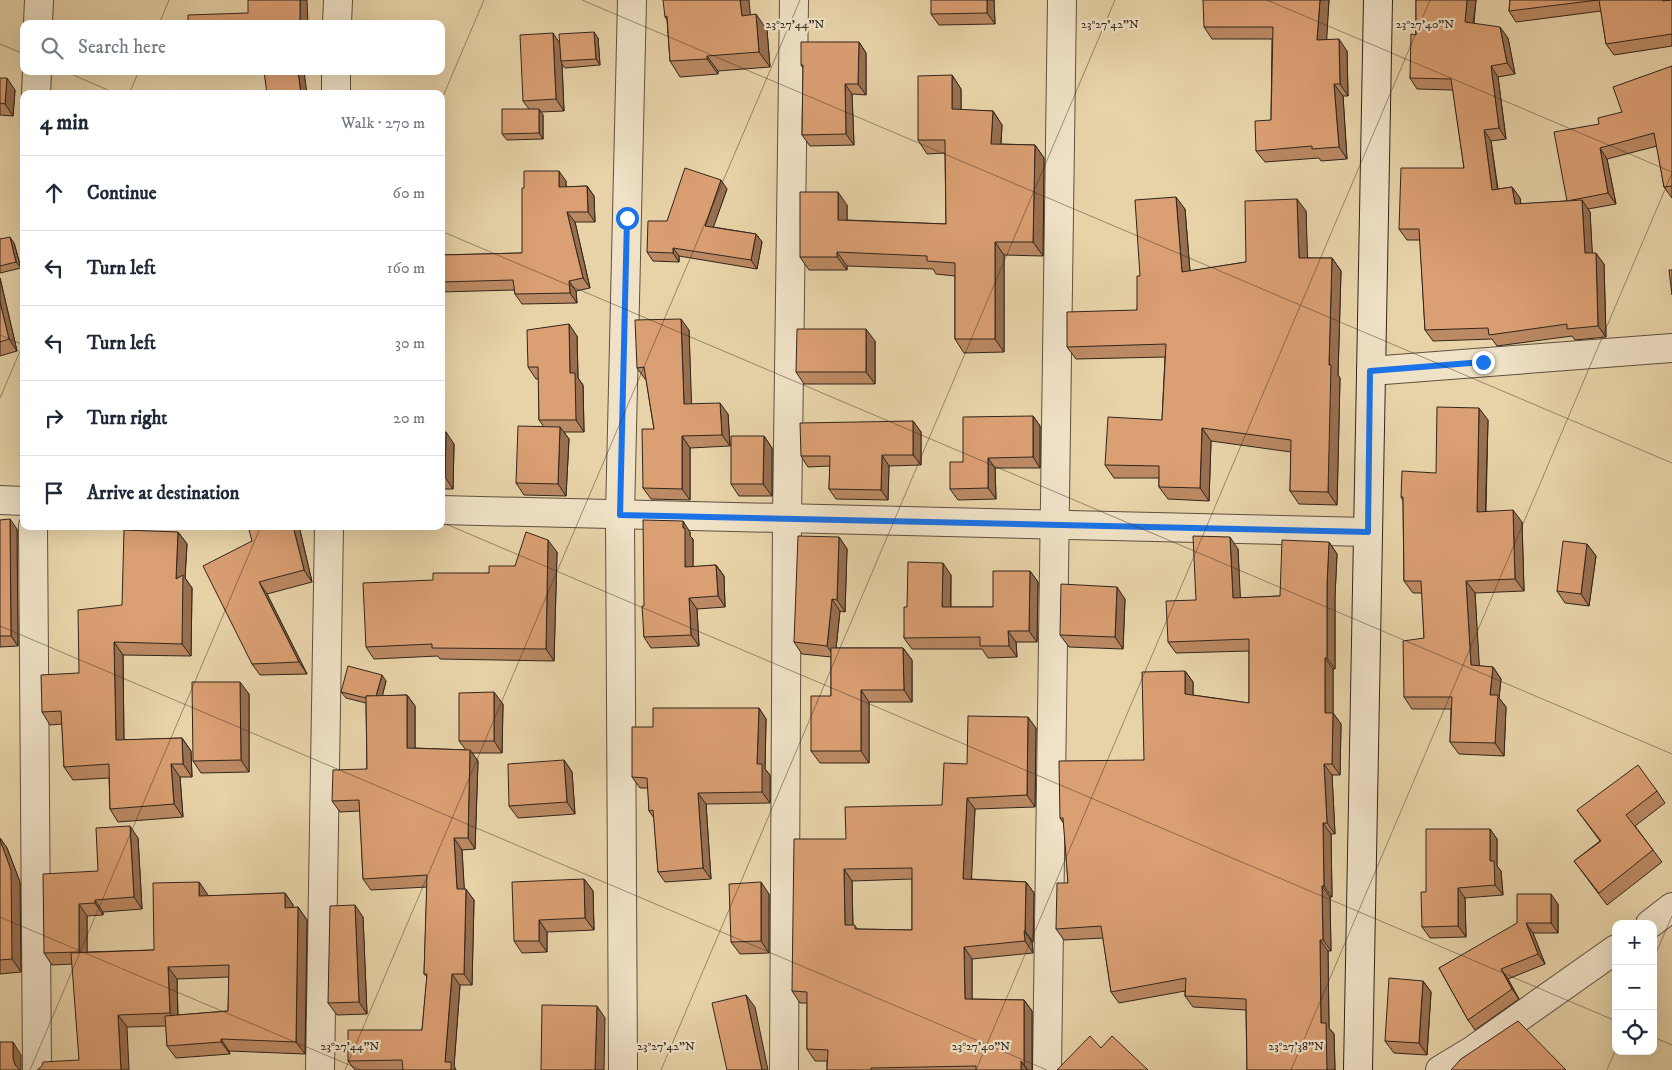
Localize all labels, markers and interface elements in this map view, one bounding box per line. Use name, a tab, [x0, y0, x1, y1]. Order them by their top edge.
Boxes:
text: 23°27'44"N	[766, 17, 825, 32]
text: 23°27'42"N	[1081, 17, 1139, 32]
text: 23°27'40"N	[1396, 17, 1454, 32]
search box	[20, 20, 445, 75]
icon: search	[38, 34, 66, 62]
text: Search here	[78, 36, 166, 59]
text: 4 min	[40, 110, 89, 136]
text: Walk · 270 m	[341, 113, 425, 133]
icon: ahead	[40, 179, 68, 207]
text: Continue	[87, 182, 157, 205]
text: 60 m	[393, 183, 425, 203]
route start	[616, 207, 639, 230]
icon: left	[40, 254, 68, 282]
text: Turn left	[87, 257, 156, 280]
text: 160 m	[387, 258, 425, 278]
icon: left	[40, 329, 68, 357]
text: Turn left	[87, 332, 156, 355]
text: 30 m	[395, 333, 425, 353]
route end	[1472, 351, 1495, 374]
icon: right	[40, 404, 68, 432]
text: Turn right	[87, 407, 167, 430]
text: 20 m	[393, 408, 425, 428]
icon: arrive	[40, 479, 68, 507]
text: Arrive at destination	[87, 482, 239, 505]
map controls	[1612, 920, 1657, 1055]
button: +	[1612, 920, 1657, 965]
button: −	[1612, 965, 1657, 1010]
button: locate	[1612, 1010, 1657, 1055]
text: 23°27'44"N	[321, 1039, 380, 1054]
text: 23°27'42"N	[637, 1039, 695, 1054]
text: 23°27'40"N	[952, 1039, 1010, 1054]
text: 23°27'38"N	[1268, 1039, 1324, 1054]

